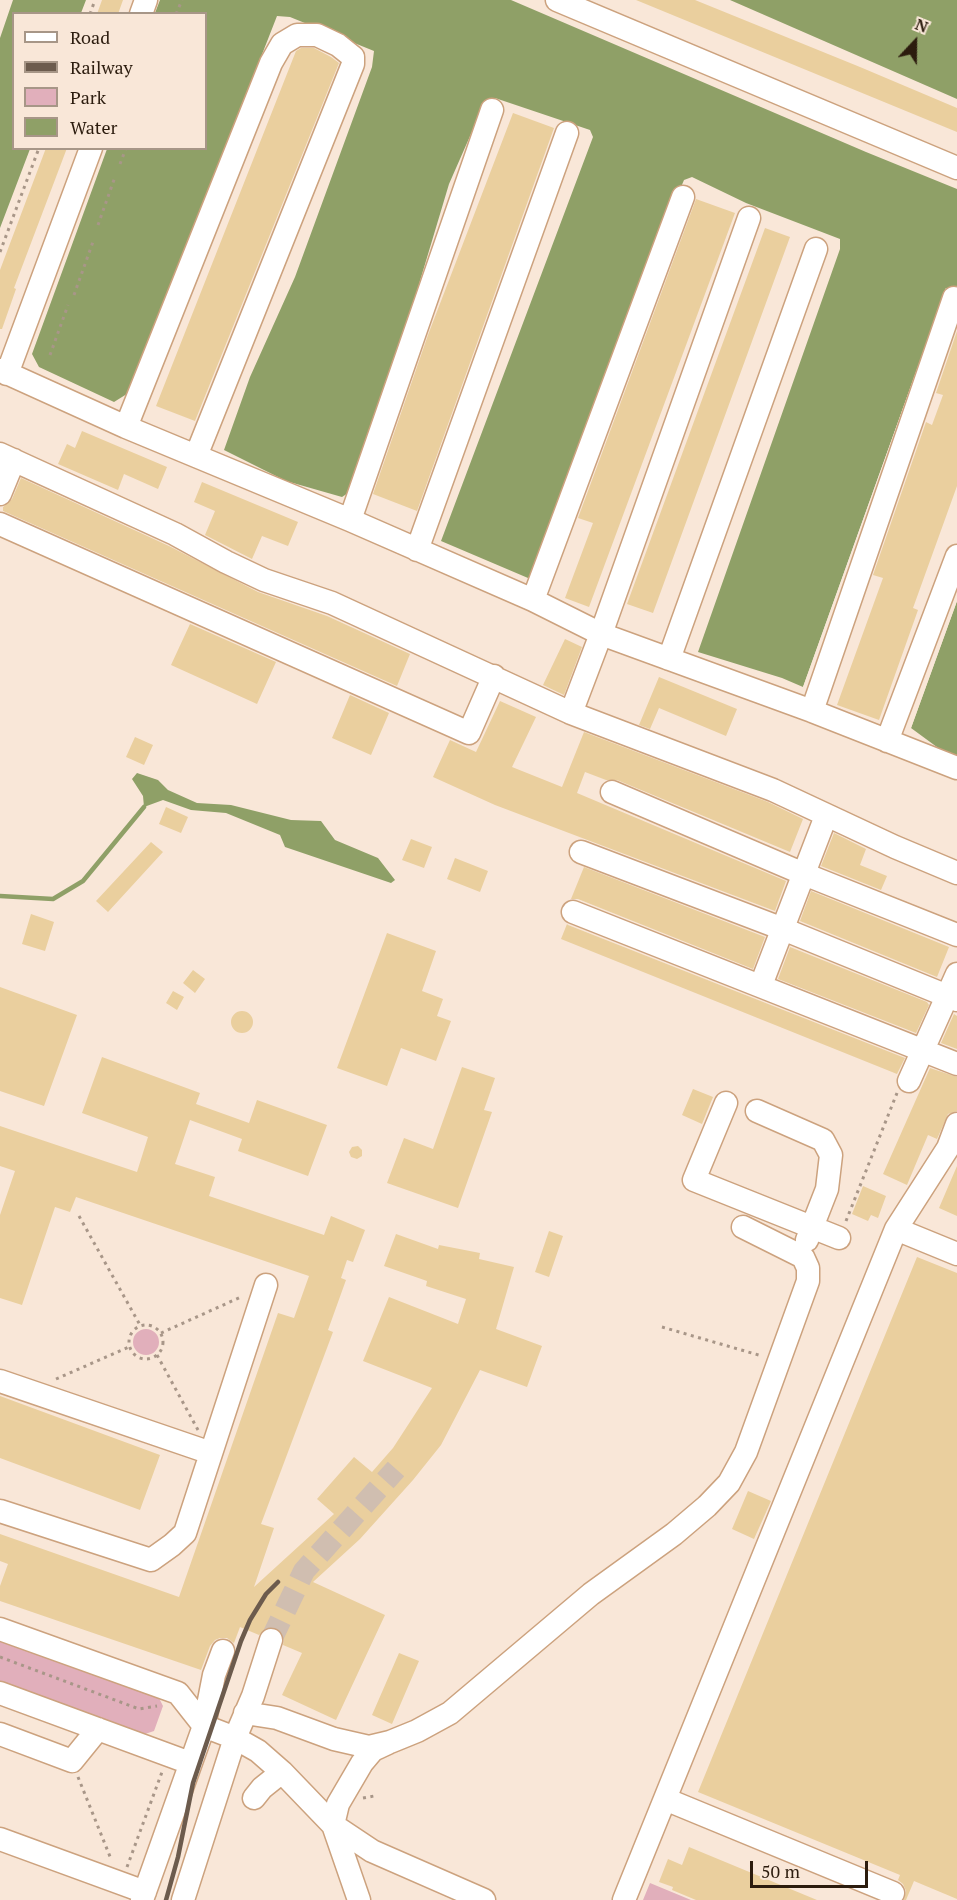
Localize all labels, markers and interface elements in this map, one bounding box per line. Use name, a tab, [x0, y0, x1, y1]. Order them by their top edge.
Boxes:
legend	[12, 12, 207, 150]
north arrow	[885, 12, 945, 72]
text: N	[912, 13, 931, 38]
text: Road	[70, 25, 110, 49]
text: Railway	[70, 55, 133, 79]
text: Park	[70, 85, 106, 109]
text: Water	[70, 115, 117, 139]
scale bar	[753, 1849, 872, 1887]
text: 50 m	[761, 1859, 800, 1883]

